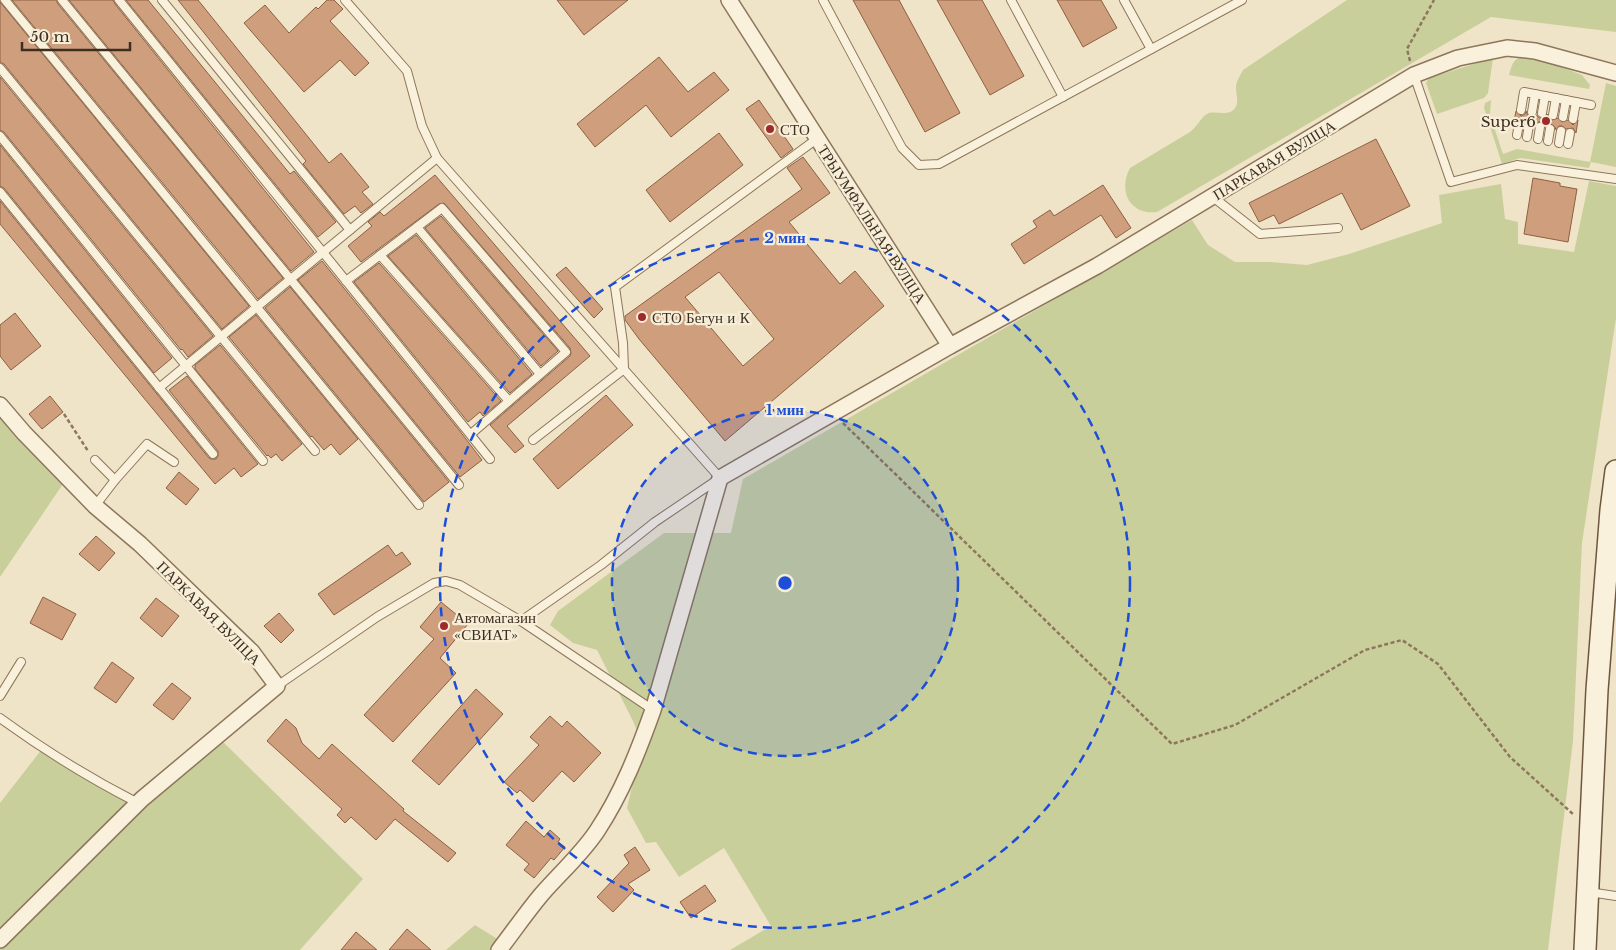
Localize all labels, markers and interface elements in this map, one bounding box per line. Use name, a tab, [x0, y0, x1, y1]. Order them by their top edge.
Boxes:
scale bar	[22, 20, 130, 52]
text: 50 m	[30, 27, 70, 46]
place label: Super6	[1481, 112, 1536, 131]
marker: Super6	[1540, 115, 1552, 127]
street label: ПАРКАВАЯ ВУЛІЦА	[1209, 116, 1339, 204]
place label: СТО	[780, 120, 810, 139]
marker: СТО	[764, 123, 776, 135]
street label: ТРЫУМФАЛЬНАЯ ВУЛІЦА	[814, 141, 931, 307]
text: 2 мин	[764, 228, 806, 247]
place label: СТО Бегун и К	[652, 308, 751, 327]
marker: СТО Бегун и К	[636, 311, 648, 323]
text: 1 мин	[766, 400, 804, 419]
street label: ПАРКАВАЯ ВУЛІЦА	[153, 557, 265, 669]
centre of rings	[776, 574, 794, 592]
place label: Автомагазин «СВИАТ»	[454, 608, 536, 644]
marker: Автомагазин «СВИАТ»	[438, 620, 450, 632]

